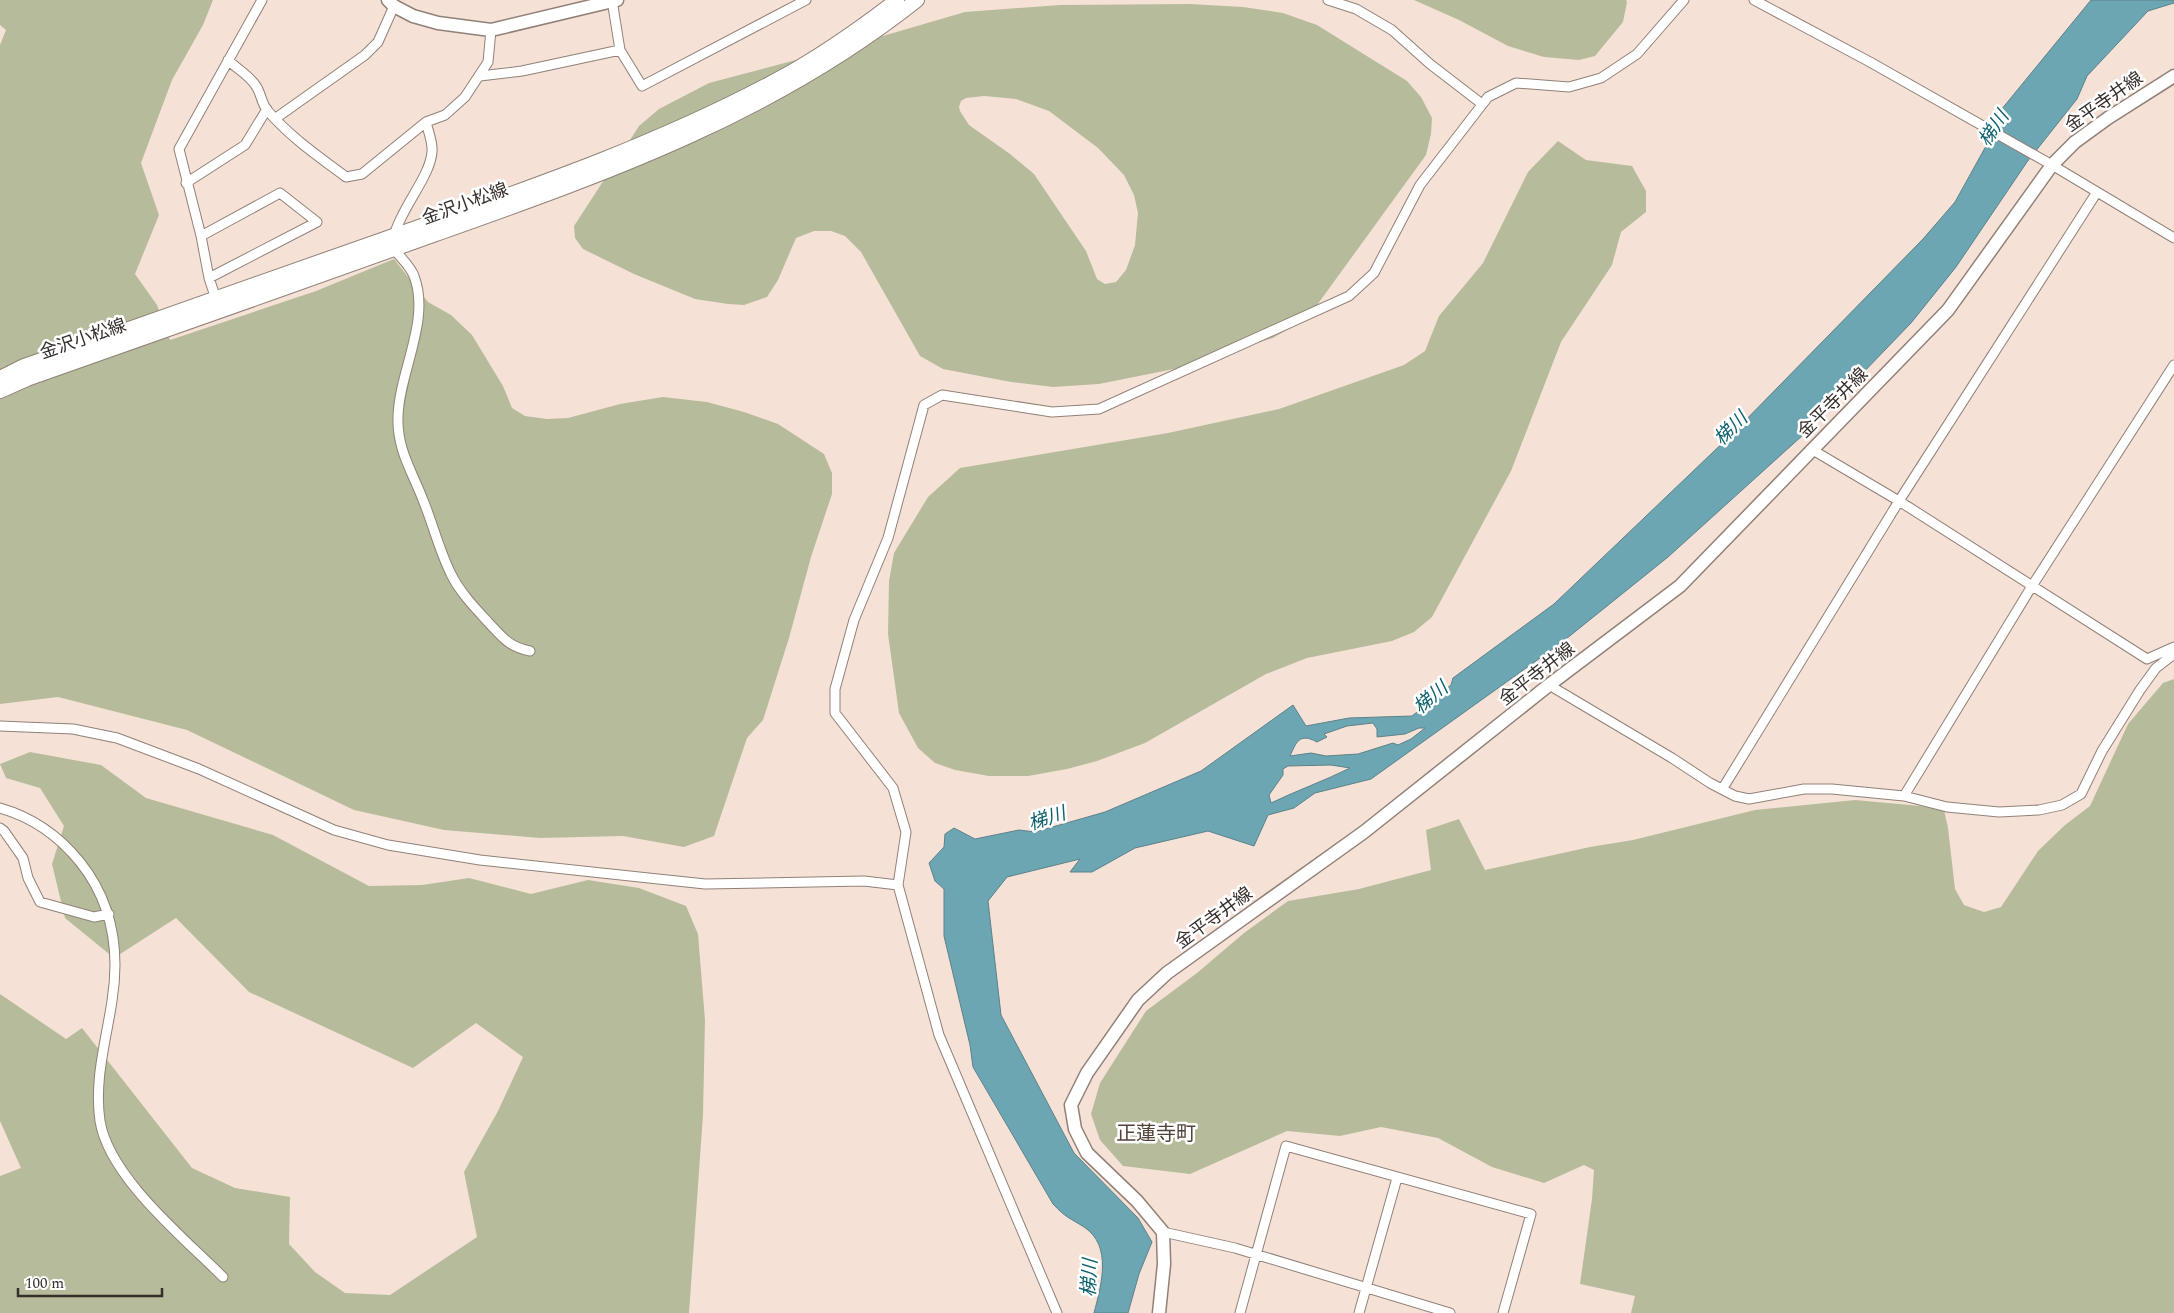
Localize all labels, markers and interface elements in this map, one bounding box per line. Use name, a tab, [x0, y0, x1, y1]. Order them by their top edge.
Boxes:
street label: 金平寺井線	[2059, 65, 2149, 139]
water label: 梯川	[1971, 103, 2018, 153]
street label: 金沢小松線	[418, 176, 512, 232]
street label: 金沢小松線	[36, 312, 130, 366]
street label: 金平寺井線	[1792, 362, 1874, 444]
water label: 梯川	[1707, 404, 1756, 453]
street label: 金平寺井線	[1493, 636, 1581, 712]
water label: 梯川	[1407, 673, 1456, 721]
water label: 梯川	[1024, 799, 1071, 839]
street label: 金平寺井線	[1170, 881, 1258, 955]
district label: 正蓮寺町	[1116, 1119, 1196, 1149]
water label: 梯川	[1075, 1256, 1106, 1298]
scale bar	[18, 1266, 161, 1298]
text: 100 m	[25, 1272, 64, 1295]

